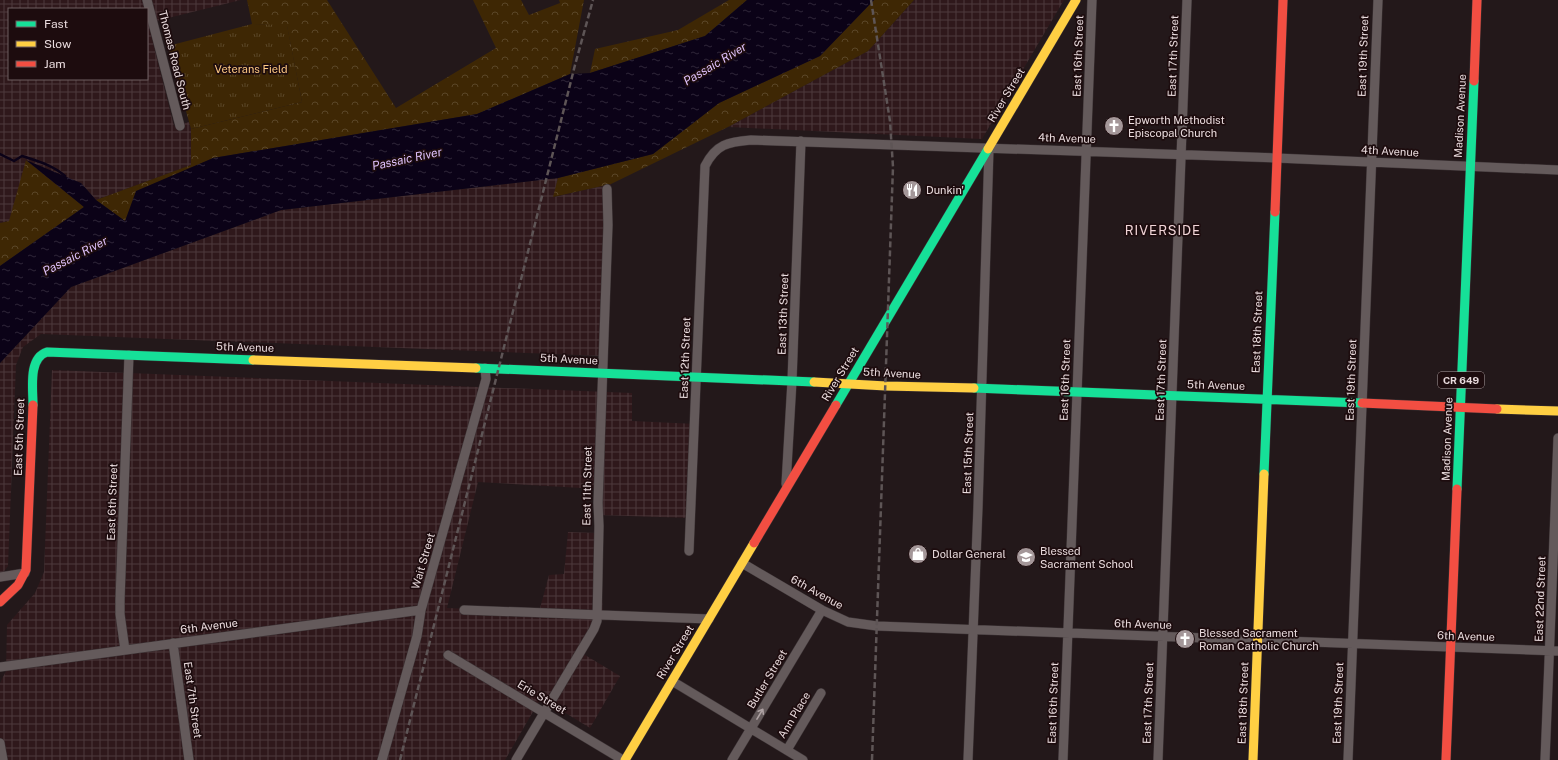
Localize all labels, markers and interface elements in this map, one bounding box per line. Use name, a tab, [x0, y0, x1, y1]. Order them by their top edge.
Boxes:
legend	[8, 8, 148, 80]
street label: Thomas Road South	[157, 9, 193, 111]
street label: East 16th Street	[1071, 15, 1085, 97]
street label: East 17th Street	[1166, 15, 1180, 97]
street label: East 19th Street	[1356, 15, 1370, 97]
text: Fast	[44, 17, 69, 31]
text: Slow	[44, 37, 72, 51]
water label: Passaic River	[681, 39, 749, 88]
text: Jam	[44, 57, 66, 71]
park label: Veterans Field	[214, 63, 288, 75]
street label: River Street	[985, 66, 1027, 124]
street label: Madison Avenue	[1452, 74, 1468, 158]
place label: Epworth Methodist Episcopal Church	[1128, 114, 1225, 139]
church icon: Epworth Methodist Episcopal Church	[1103, 115, 1125, 137]
street label: 4th Avenue	[1038, 131, 1096, 145]
street label: 4th Avenue	[1361, 143, 1419, 159]
water label: Passaic River	[371, 145, 444, 173]
restaurant icon: Dunkin'	[901, 179, 923, 201]
place label: Dunkin'	[926, 184, 964, 196]
district label: RIVERSIDE	[1125, 223, 1201, 238]
water label: Passaic River	[40, 233, 110, 278]
street label: East 13th Street	[776, 273, 790, 355]
street label: East 18th Street	[1250, 291, 1264, 373]
street label: East 12th Street	[678, 317, 692, 399]
street label: East 16th Street	[1058, 339, 1072, 421]
street label: East 17th Street	[1154, 339, 1168, 421]
street label: East 19th Street	[1344, 339, 1358, 421]
street label: 5th Avenue	[216, 340, 274, 354]
street label: River Street	[819, 345, 861, 403]
street label: 5th Avenue	[540, 351, 598, 367]
street label: 5th Avenue	[863, 365, 921, 381]
road number: CR 649	[1438, 372, 1484, 388]
street label: 5th Avenue	[1187, 378, 1245, 392]
street label: Madison Avenue	[1440, 397, 1454, 481]
street label: East 5th Street	[12, 398, 26, 476]
street label: East 15th Street	[961, 412, 975, 494]
street label: East 11th Street	[580, 446, 594, 526]
street label: East 6th Street	[105, 463, 119, 541]
street label: Wait Street	[409, 532, 437, 590]
shop icon: Dollar General	[907, 543, 929, 565]
place label: Blessed Sacrament School	[1040, 545, 1134, 570]
school or university icon: Blessed Sacrament School	[1015, 546, 1037, 568]
place label: Dollar General	[932, 548, 1006, 560]
street label: East 22nd Street	[1533, 556, 1547, 642]
street label: 6th Avenue	[789, 573, 845, 611]
street label: 6th Avenue	[180, 617, 238, 635]
street label: 6th Avenue	[1114, 617, 1172, 631]
street label: River Street	[654, 623, 696, 681]
place label: Blessed Sacrament Roman Catholic Church	[1199, 627, 1319, 652]
church icon: Blessed Sacrament Roman Catholic Church	[1174, 628, 1196, 650]
street label: 6th Avenue	[1437, 629, 1495, 643]
street label: Butler Street	[745, 647, 789, 711]
street label: East 7th Street	[182, 661, 204, 739]
street label: East 16th Street	[1046, 662, 1060, 744]
street label: East 17th Street	[1141, 662, 1155, 744]
street label: East 18th Street	[1236, 662, 1250, 744]
street label: East 19th Street	[1331, 662, 1345, 744]
street label: Erie Street	[515, 678, 569, 716]
street label: Ann Place	[776, 690, 812, 740]
one-way arrow	[756, 708, 764, 720]

